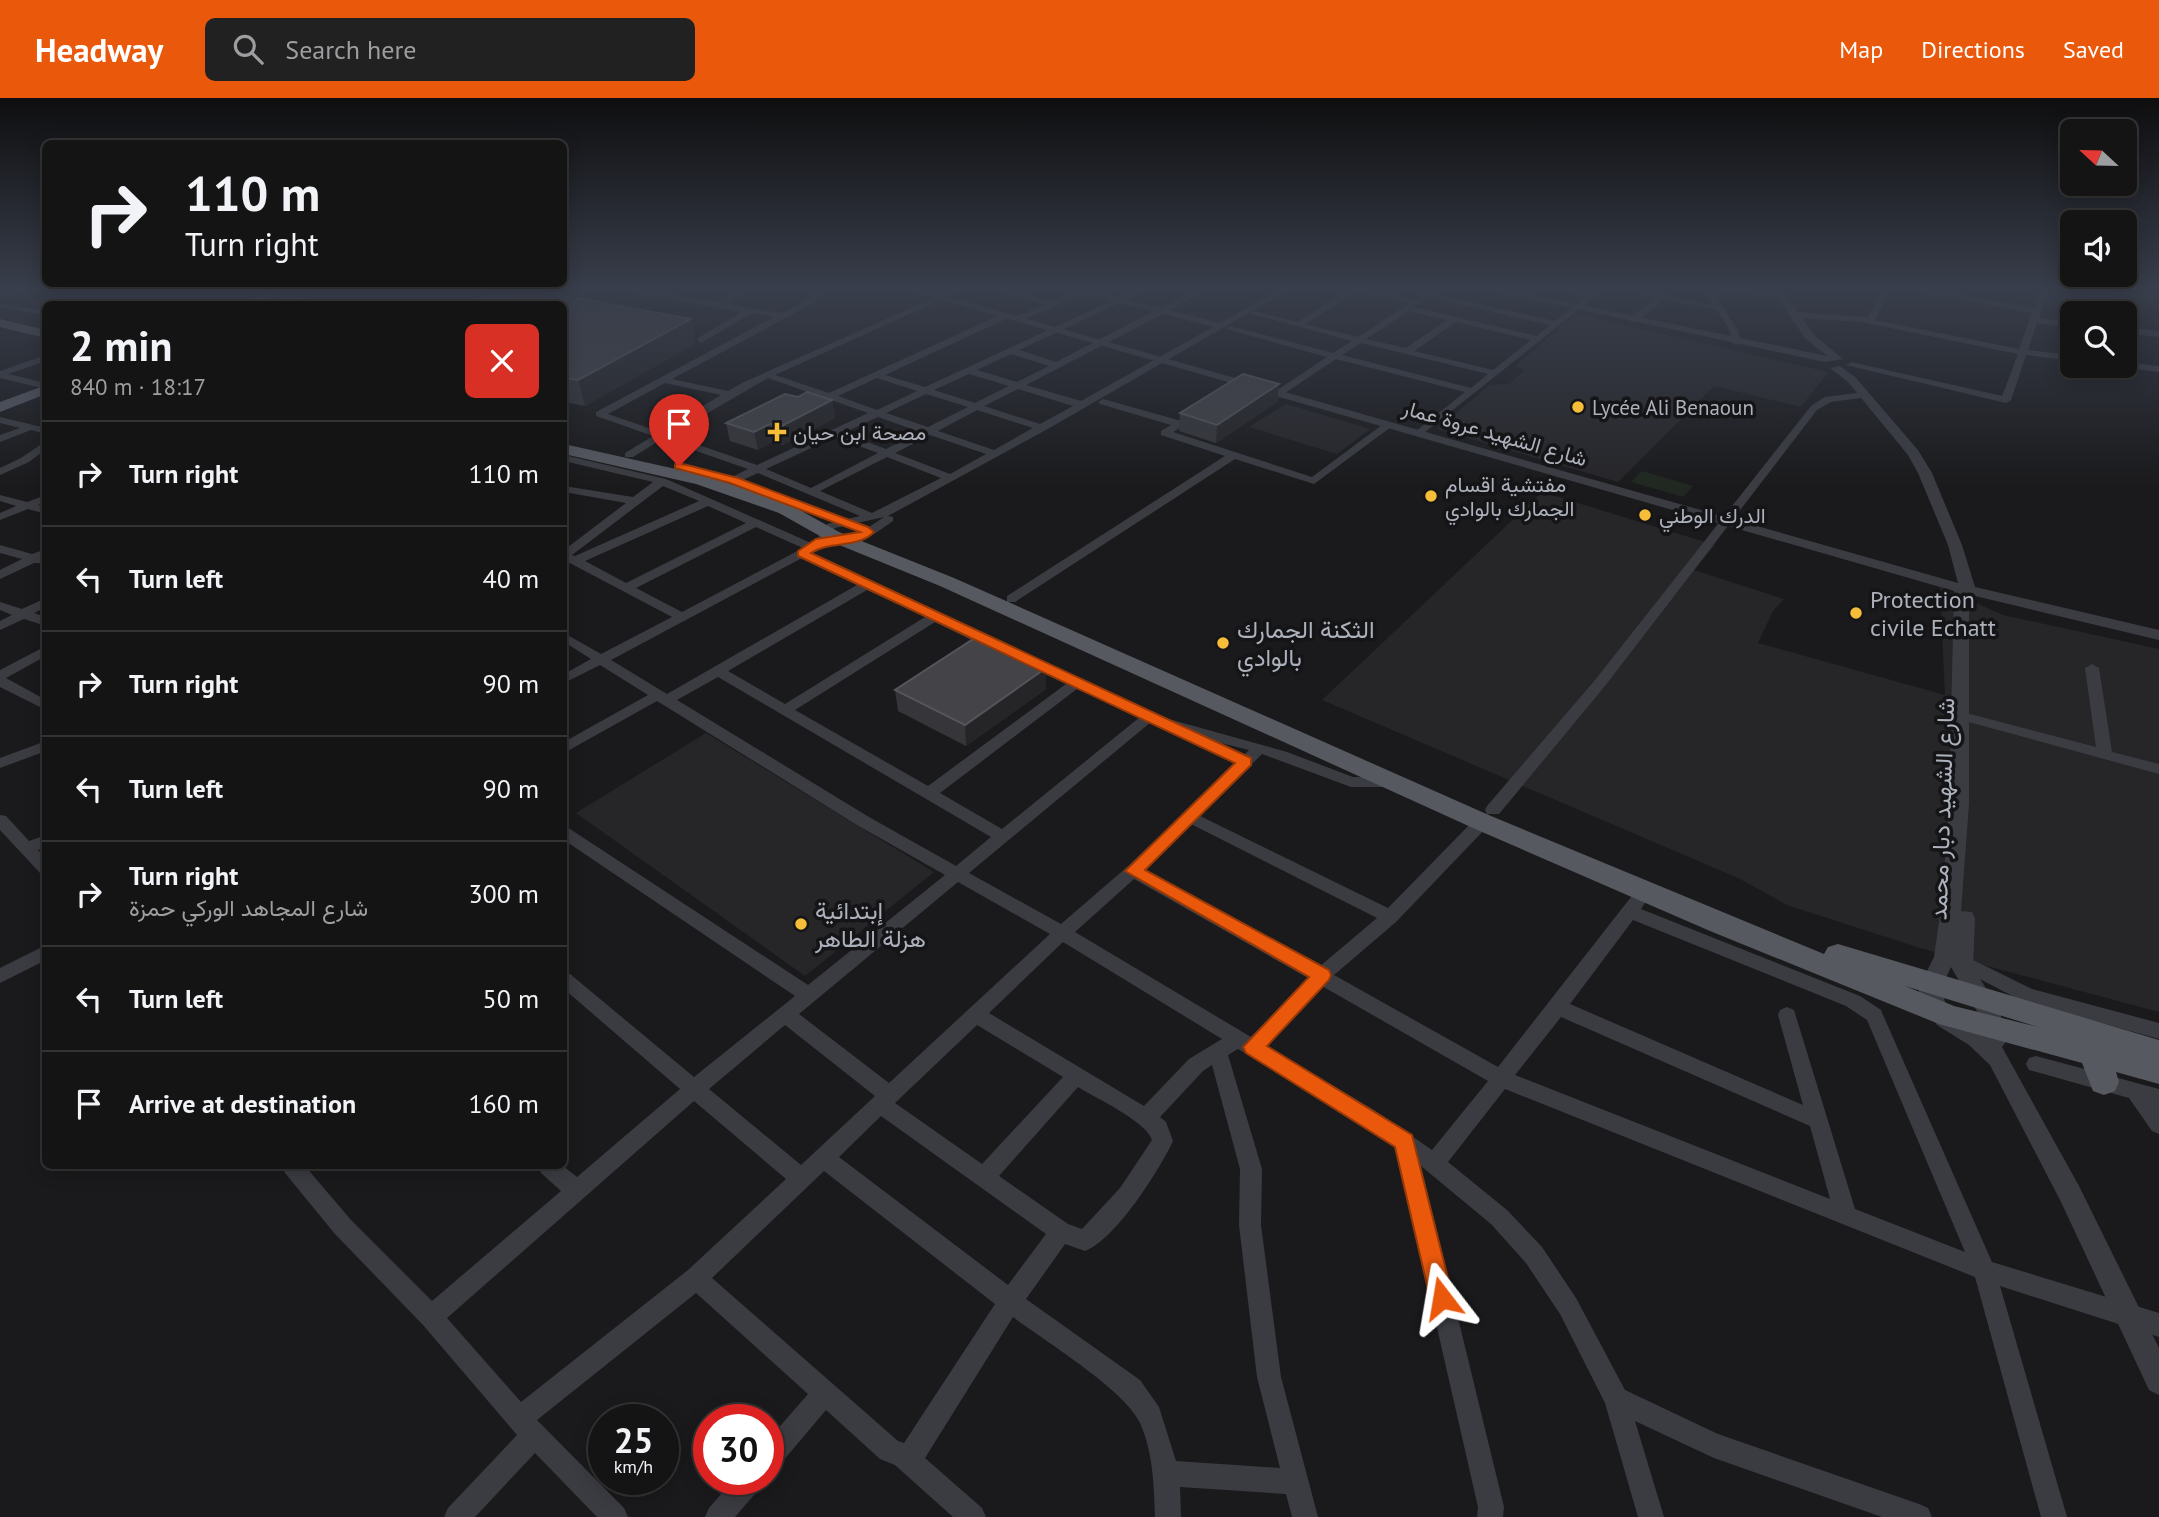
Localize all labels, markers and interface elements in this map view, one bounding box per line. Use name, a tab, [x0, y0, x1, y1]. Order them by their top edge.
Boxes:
search box	[205, 18, 695, 81]
text: Headway	[35, 28, 163, 71]
icon: search	[229, 30, 267, 68]
text: Search here	[285, 33, 416, 66]
text: Map	[1839, 34, 1883, 65]
text: Directions	[1921, 34, 2025, 65]
text: Saved	[2063, 34, 2124, 65]
north arrow	[2060, 119, 2137, 196]
map controls	[2060, 119, 2137, 378]
text: 110 m	[185, 161, 320, 225]
icon: right	[70, 168, 161, 259]
button: sound	[2060, 210, 2137, 287]
text: Turn right	[185, 223, 319, 265]
button: search	[2060, 301, 2137, 378]
text: 2 min	[70, 318, 172, 373]
button: close	[465, 324, 539, 398]
text: 840 m · 18:17	[70, 372, 206, 401]
street label: شارع الشهيد عروة عمار	[1398, 393, 1590, 473]
pin	[649, 394, 709, 466]
place label: Lycée Ali Benaoun	[1592, 394, 1754, 421]
marker: Lycée Ali Benaoun	[1570, 399, 1586, 415]
icon: arrive	[660, 405, 698, 443]
place label: مصحة ابن حيان	[793, 419, 926, 446]
marker: مصحة ابن حيان	[767, 422, 787, 442]
icon: right	[70, 455, 108, 493]
text: Turn right	[129, 457, 238, 490]
text: 110 m	[468, 457, 539, 490]
place label: مفتشية اقسام الجمارك بالوادي	[1445, 471, 1574, 526]
marker: مفتشية اقسام الجمارك بالوادي	[1423, 488, 1439, 504]
place label: الدرك الوطني	[1659, 502, 1766, 533]
marker: الدرك الوطني	[1637, 507, 1653, 523]
icon: left	[70, 560, 108, 598]
text: Turn left	[129, 562, 223, 595]
text: 40 m	[483, 562, 539, 595]
place label: Protection civile Echatt	[1870, 584, 1996, 643]
marker: Protection civile Echatt	[1848, 605, 1864, 621]
place label: الثكنة الجمارك بالوادي	[1237, 614, 1374, 677]
marker: الثكنة الجمارك بالوادي	[1215, 635, 1231, 651]
icon: right	[70, 665, 108, 703]
text: Turn right	[129, 667, 238, 700]
text: 90 m	[483, 667, 539, 700]
street label: شارع الشهيد دبار محمد	[1923, 697, 1962, 921]
icon: left	[70, 770, 108, 808]
text: Turn left	[129, 772, 223, 805]
text: 90 m	[483, 772, 539, 805]
text: Turn right	[129, 859, 238, 892]
icon: right	[70, 875, 108, 913]
text: 300 m	[468, 877, 539, 910]
text: شارع المجاهد الوركي حمزة	[129, 893, 368, 922]
place label: إبتدائية هزلة الطاهر	[814, 895, 926, 954]
marker: إبتدائية هزلة الطاهر	[793, 916, 809, 932]
icon: left	[70, 980, 108, 1018]
text: Turn left	[129, 982, 223, 1015]
text: 50 m	[483, 982, 539, 1015]
icon: arrive	[70, 1085, 108, 1123]
text: Arrive at destination	[129, 1087, 356, 1120]
text: 160 m	[468, 1087, 539, 1120]
position arrow	[1405, 1261, 1479, 1335]
speed limit sign: 30	[693, 1404, 784, 1495]
text: 25	[614, 1417, 653, 1463]
text: km/h	[614, 1455, 653, 1478]

